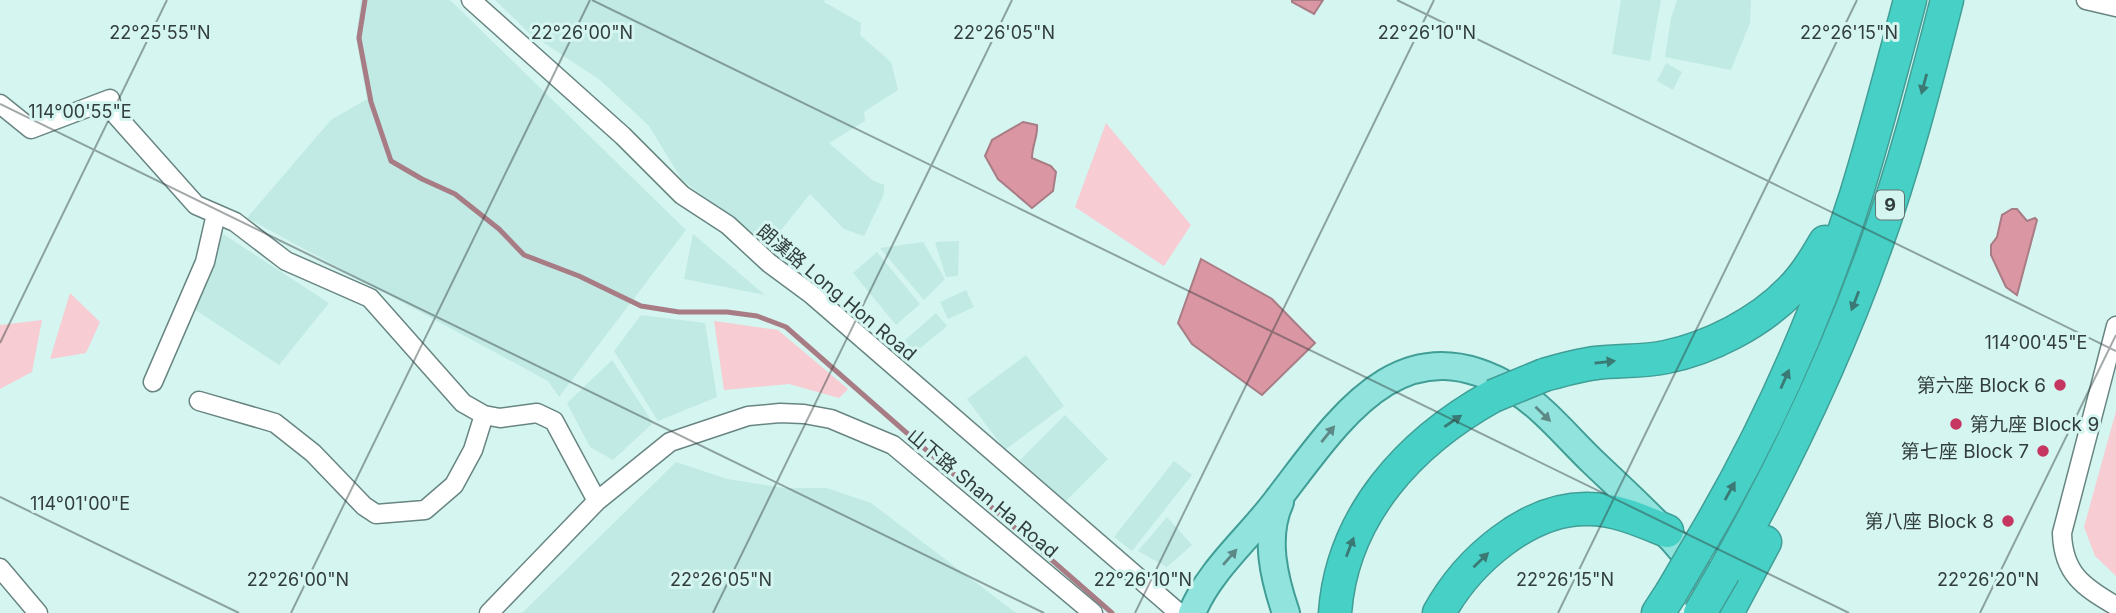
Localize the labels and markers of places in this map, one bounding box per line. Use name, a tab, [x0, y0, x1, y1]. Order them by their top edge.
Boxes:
place label: 第六座 Block 6	[1917, 374, 2046, 397]
marker: 第六座 Block 6	[2052, 377, 2068, 393]
place label: 第九座 Block 9	[1970, 413, 2099, 436]
marker: 第九座 Block 9	[1948, 416, 1964, 432]
place label: 第七座 Block 7	[1901, 440, 2029, 463]
marker: 第七座 Block 7	[2035, 443, 2051, 459]
place label: 第八座 Block 8	[1865, 510, 1994, 533]
marker: 第八座 Block 8	[2000, 513, 2016, 529]

